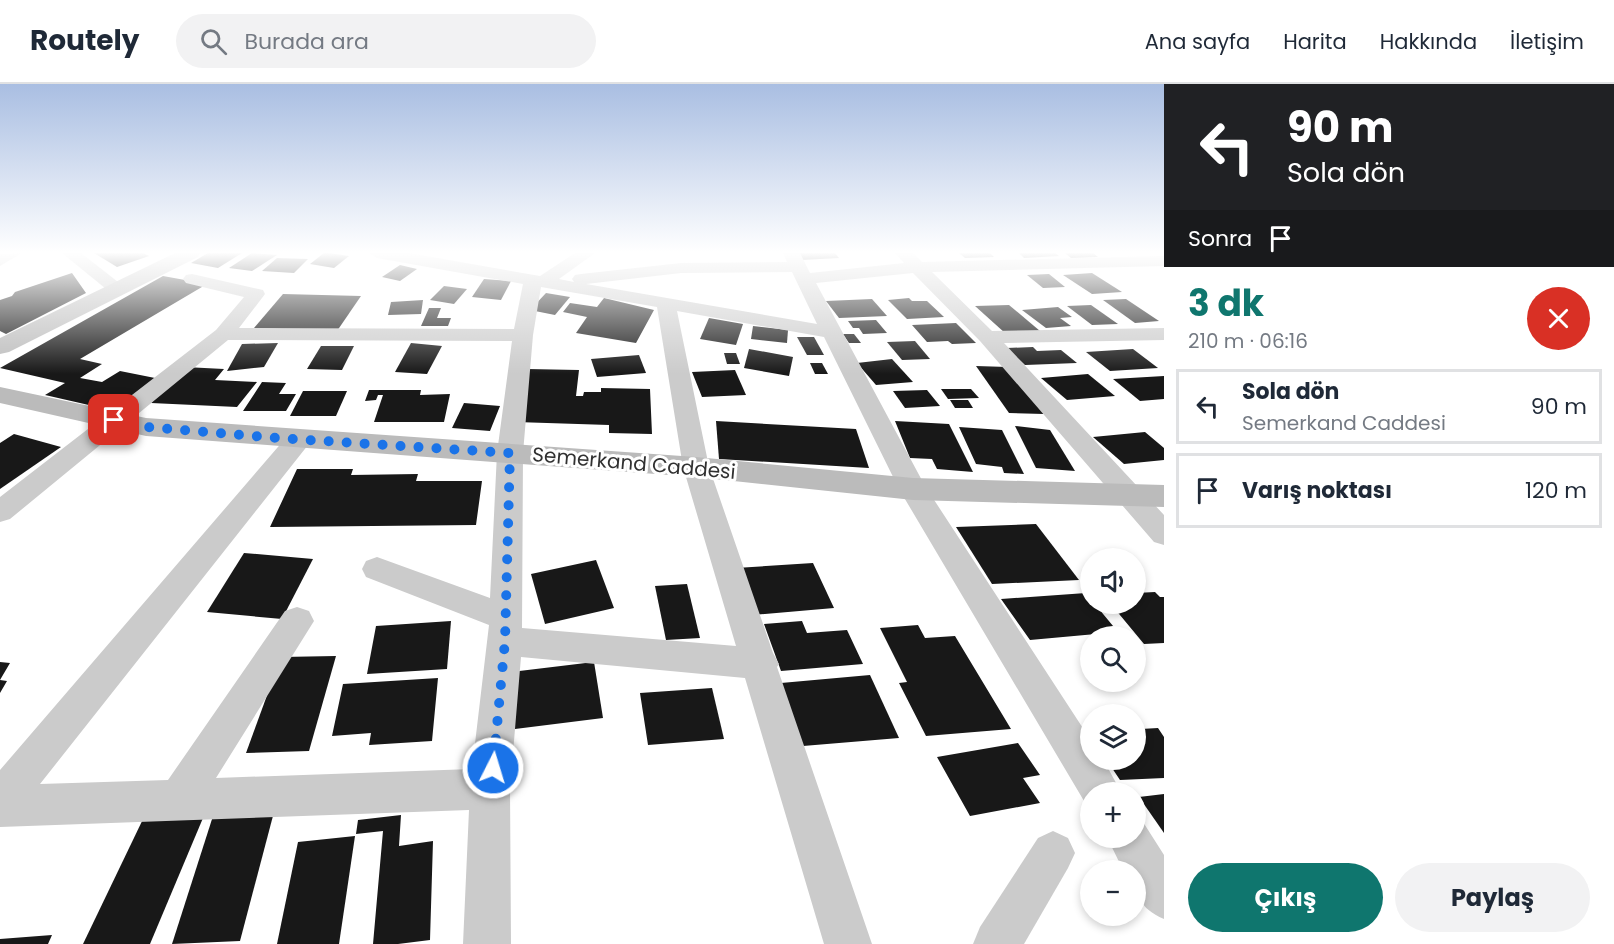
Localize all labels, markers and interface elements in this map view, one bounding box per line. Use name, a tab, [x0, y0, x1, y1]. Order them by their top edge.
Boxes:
search box	[176, 14, 596, 68]
text: Routely	[30, 21, 140, 60]
icon: search	[197, 25, 230, 58]
text: Burada ara	[245, 26, 369, 57]
text: Ana sayfa	[1145, 27, 1250, 56]
text: Harita	[1283, 27, 1347, 56]
text: Hakkında	[1380, 27, 1477, 56]
text: İletişim	[1510, 27, 1584, 56]
text: 90 m	[1287, 98, 1394, 157]
icon: left	[1188, 108, 1266, 186]
text: Sola dön	[1287, 154, 1405, 191]
icon: arrive	[1264, 222, 1297, 255]
text: Sonra	[1188, 223, 1252, 254]
text: 3 dk	[1188, 278, 1264, 329]
button: close	[1527, 287, 1590, 350]
text: 210 m · 06:16	[1188, 327, 1308, 355]
text: Sola dön	[1242, 376, 1339, 407]
icon: left	[1191, 390, 1224, 423]
text: 90 m	[1531, 391, 1587, 422]
pin	[88, 394, 139, 445]
icon: arrive	[97, 403, 130, 436]
text: Semerkand Caddesi	[1242, 409, 1446, 437]
street label: Semerkand Caddesi	[531, 440, 737, 486]
icon: arrive	[1191, 474, 1224, 507]
text: Varış noktası	[1242, 475, 1392, 506]
text: 120 m	[1525, 475, 1587, 506]
map controls	[1080, 548, 1146, 926]
button: sound	[1080, 548, 1146, 614]
button: search	[1080, 626, 1146, 692]
button: layers	[1080, 704, 1146, 770]
position arrow	[461, 736, 525, 800]
button: +	[1080, 782, 1146, 848]
button: −	[1080, 860, 1146, 926]
button: Çıkış	[1188, 863, 1383, 932]
button: Paylaş	[1395, 863, 1590, 932]

